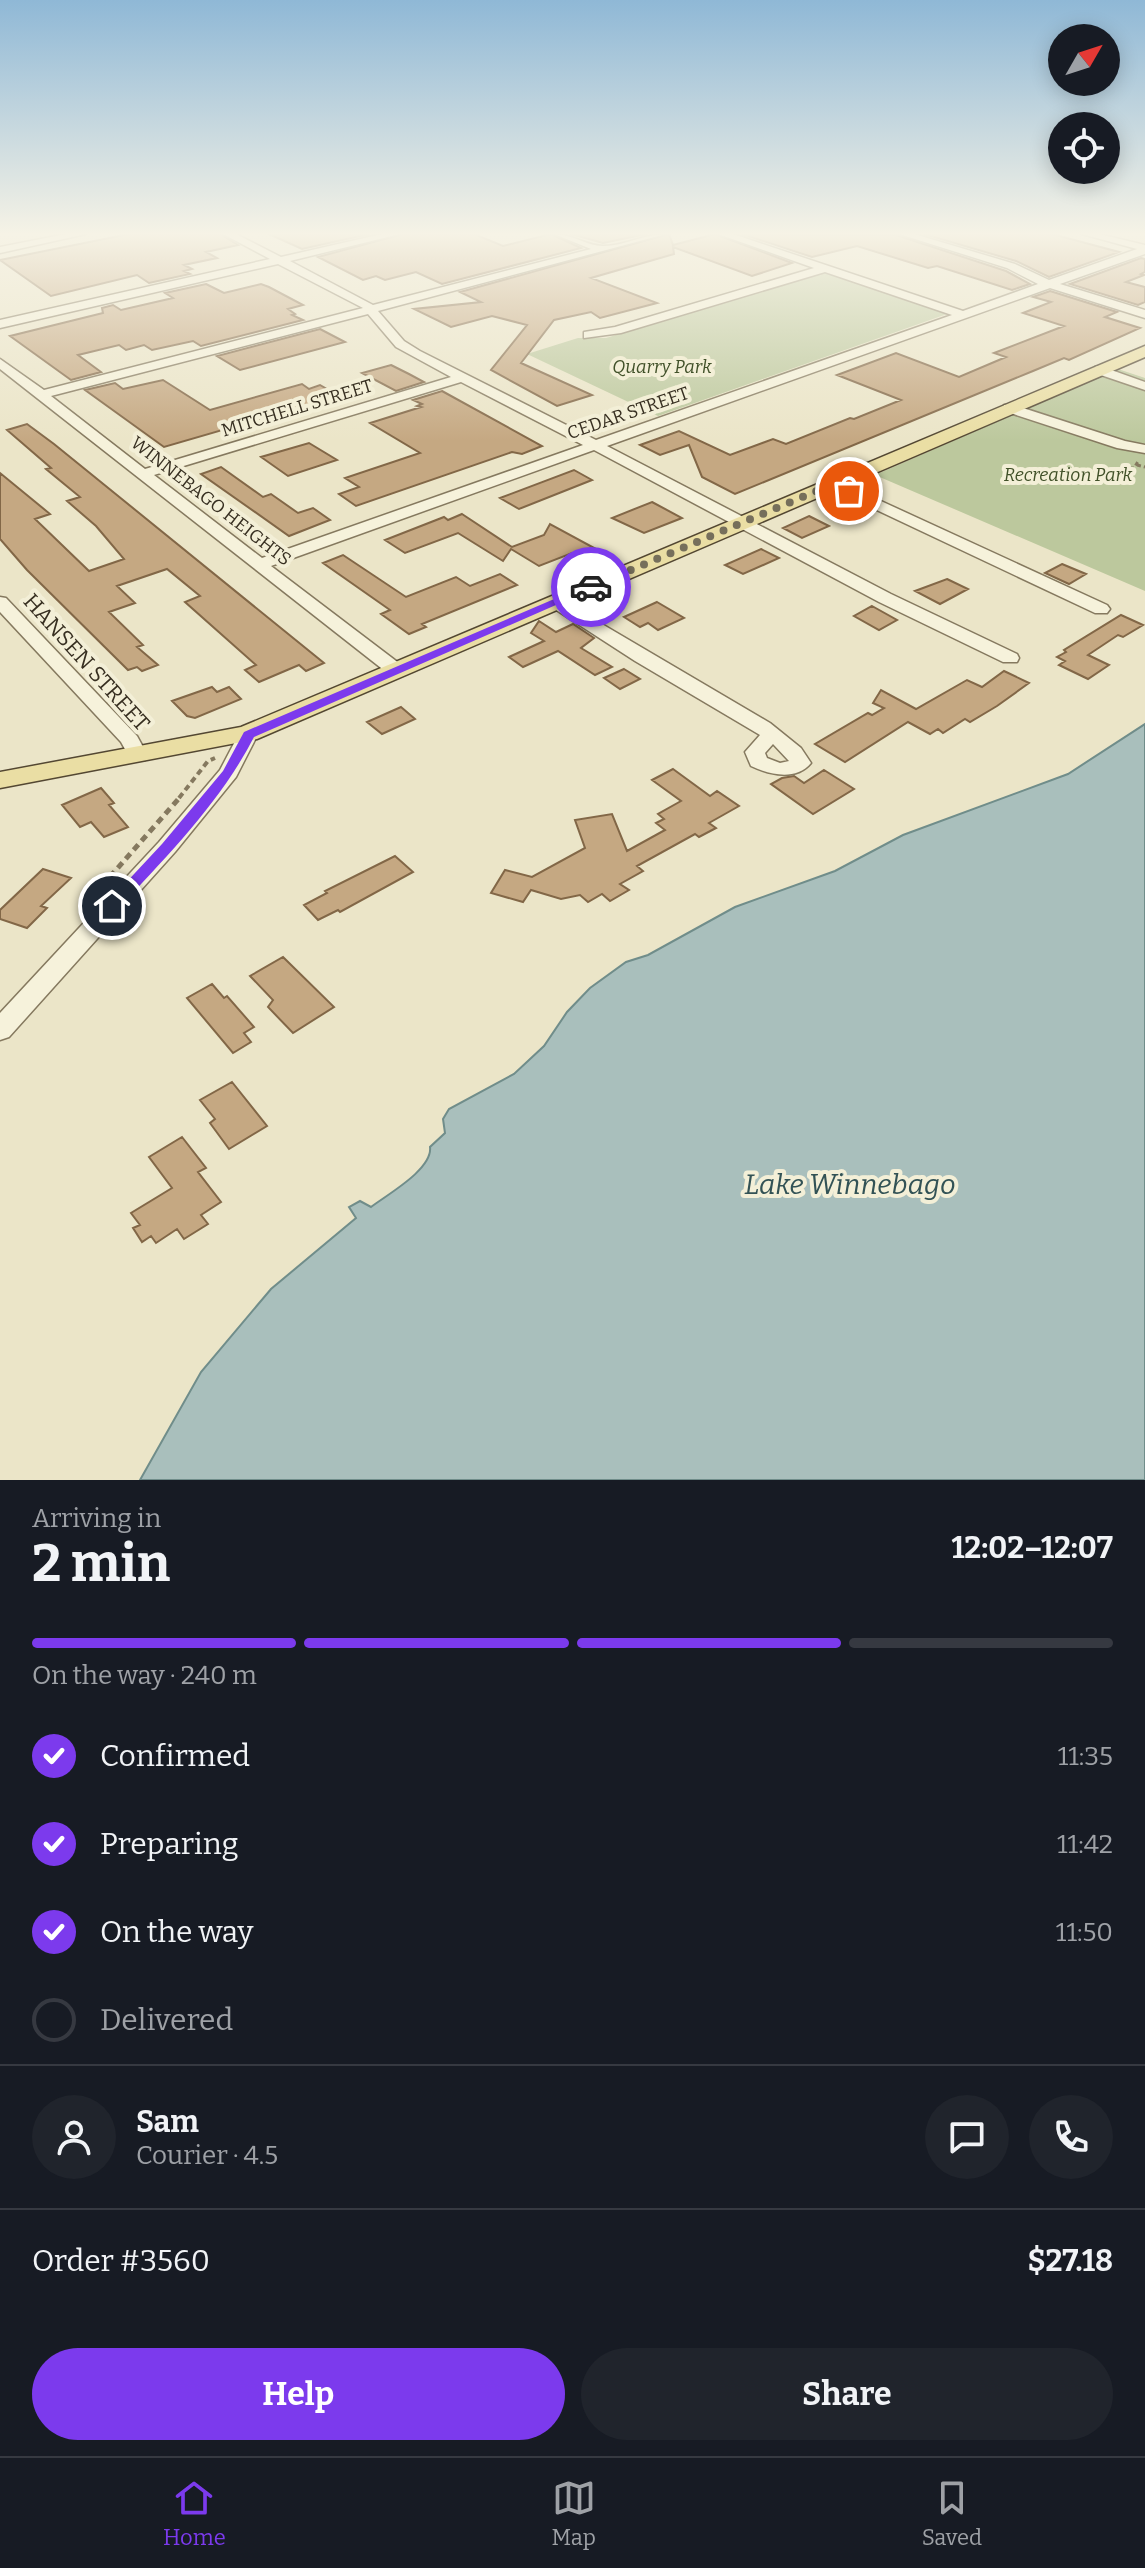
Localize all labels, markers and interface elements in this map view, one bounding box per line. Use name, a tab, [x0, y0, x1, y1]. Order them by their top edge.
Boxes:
north arrow	[1048, 24, 1120, 96]
map controls	[1048, 24, 1120, 184]
button: locate	[1048, 112, 1120, 184]
park label: Quarry Park	[612, 356, 712, 378]
street label: MITCHELL STREET	[219, 374, 376, 441]
street label: CEDAR STREET	[564, 382, 692, 444]
street label: WINNEBAGO HEIGHTS	[126, 432, 296, 570]
pin	[815, 457, 883, 525]
park label: Recreation Park	[1004, 464, 1133, 486]
icon: bag	[827, 469, 871, 513]
courier	[551, 547, 631, 627]
icon: car	[569, 565, 613, 609]
street label: HANSEN STREET	[18, 588, 156, 737]
pin	[78, 872, 146, 940]
icon: home	[90, 884, 134, 928]
water label: Lake Winnebago	[744, 1168, 956, 1201]
text: Arriving in	[32, 1503, 161, 1534]
text: 12:02–12:07	[951, 1530, 1113, 1566]
text: 2 min	[32, 1532, 170, 1595]
text: On the way · 240 m	[32, 1660, 257, 1691]
icon: check	[32, 1734, 76, 1778]
text: Confirmed	[100, 1738, 250, 1774]
text: 11:35	[1058, 1741, 1113, 1772]
icon: check	[32, 1822, 76, 1866]
text: Preparing	[100, 1826, 238, 1862]
text: 11:42	[1057, 1829, 1113, 1860]
icon: check	[32, 1910, 76, 1954]
text: On the way	[100, 1914, 253, 1950]
text: 11:50	[1056, 1917, 1113, 1948]
text: Delivered	[100, 2002, 233, 2038]
button: person	[32, 2095, 116, 2179]
button: chat	[925, 2095, 1009, 2179]
button: phone	[1029, 2095, 1113, 2179]
text: Sam	[136, 2104, 199, 2140]
text: Courier · 4.5	[136, 2140, 278, 2171]
text: Order #3560	[32, 2243, 210, 2279]
text: $27.18	[1027, 2243, 1113, 2279]
button: Help	[32, 2348, 565, 2440]
button: Share	[581, 2348, 1113, 2440]
tab: Home	[163, 2476, 226, 2551]
tab: Map	[552, 2476, 596, 2551]
tab: Saved	[922, 2476, 982, 2551]

